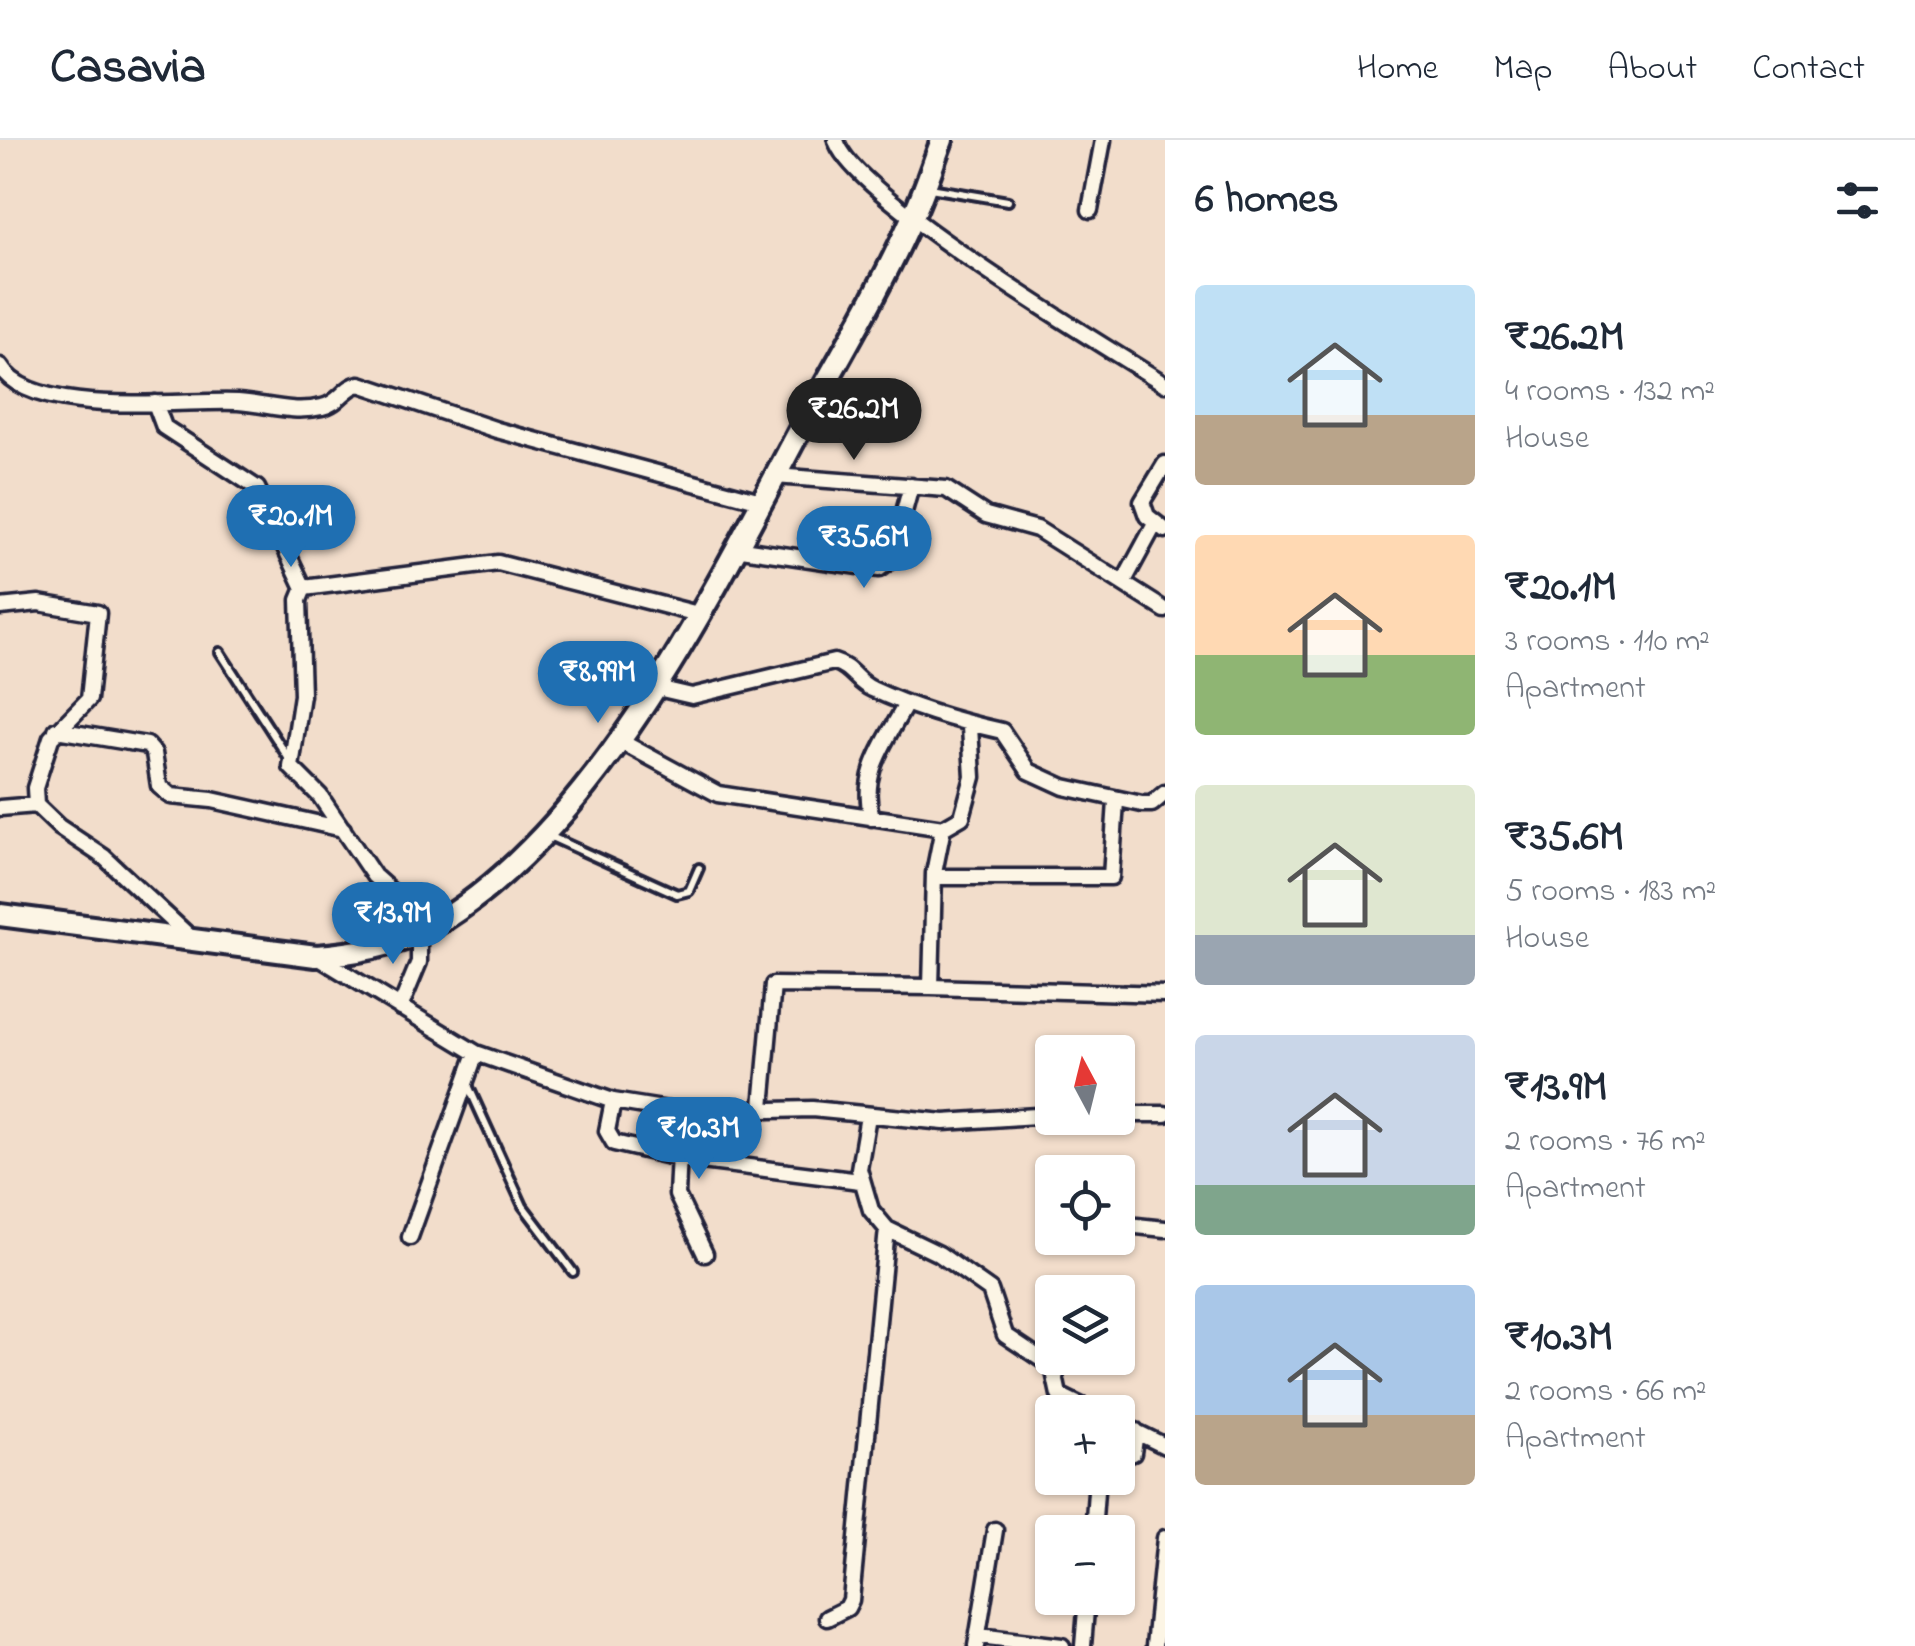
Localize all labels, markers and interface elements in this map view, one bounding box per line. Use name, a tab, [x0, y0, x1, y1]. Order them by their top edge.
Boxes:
text: Casavia	[50, 34, 206, 104]
text: Home	[1357, 44, 1438, 95]
text: Map	[1493, 44, 1552, 95]
text: About	[1607, 44, 1697, 95]
text: Contact	[1752, 44, 1865, 95]
text: 6 homes	[1195, 170, 1339, 231]
icon: filters	[1830, 173, 1885, 228]
text: ₹26.2M	[1505, 308, 1625, 369]
icon: home	[1275, 325, 1395, 445]
text: 4 rooms · 132 m²	[1505, 369, 1715, 416]
pin: ₹26.2M	[773, 378, 935, 463]
text: ₹26.2M	[808, 387, 900, 434]
text: House	[1505, 416, 1589, 463]
pin: ₹20.1M	[210, 485, 372, 570]
text: ₹20.1M	[248, 494, 334, 541]
pin: ₹35.6M	[783, 506, 945, 591]
text: ₹35.6M	[819, 515, 909, 562]
text: ₹20.1M	[1505, 558, 1617, 619]
icon: home	[1275, 575, 1395, 695]
text: 3 rooms · 110 m²	[1505, 619, 1710, 666]
pin: ₹8.99M	[517, 641, 679, 726]
text: ₹8.99M	[560, 650, 636, 697]
text: Apartment	[1505, 666, 1646, 713]
text: ₹35.6M	[1505, 808, 1624, 869]
icon: home	[1275, 825, 1395, 945]
text: 5 rooms · 183 m²	[1505, 869, 1716, 916]
pin: ₹13.9M	[312, 882, 474, 967]
text: ₹13.9M	[354, 891, 432, 938]
text: House	[1505, 916, 1589, 963]
north arrow	[1035, 1035, 1135, 1135]
map controls	[1035, 1035, 1135, 1615]
text: ₹13.9M	[1505, 1058, 1608, 1119]
icon: home	[1275, 1075, 1395, 1195]
pin: ₹10.3M	[618, 1097, 780, 1182]
text: ₹10.3M	[658, 1106, 740, 1153]
text: 2 rooms · 76 m²	[1505, 1119, 1706, 1166]
button: locate	[1035, 1155, 1135, 1255]
text: Apartment	[1505, 1166, 1646, 1213]
button: layers	[1035, 1275, 1135, 1375]
text: ₹10.3M	[1505, 1308, 1613, 1369]
icon: home	[1275, 1325, 1395, 1445]
text: 2 rooms · 66 m²	[1505, 1369, 1707, 1416]
button: +	[1035, 1395, 1135, 1495]
text: Apartment	[1505, 1416, 1646, 1463]
button: −	[1035, 1515, 1135, 1615]

